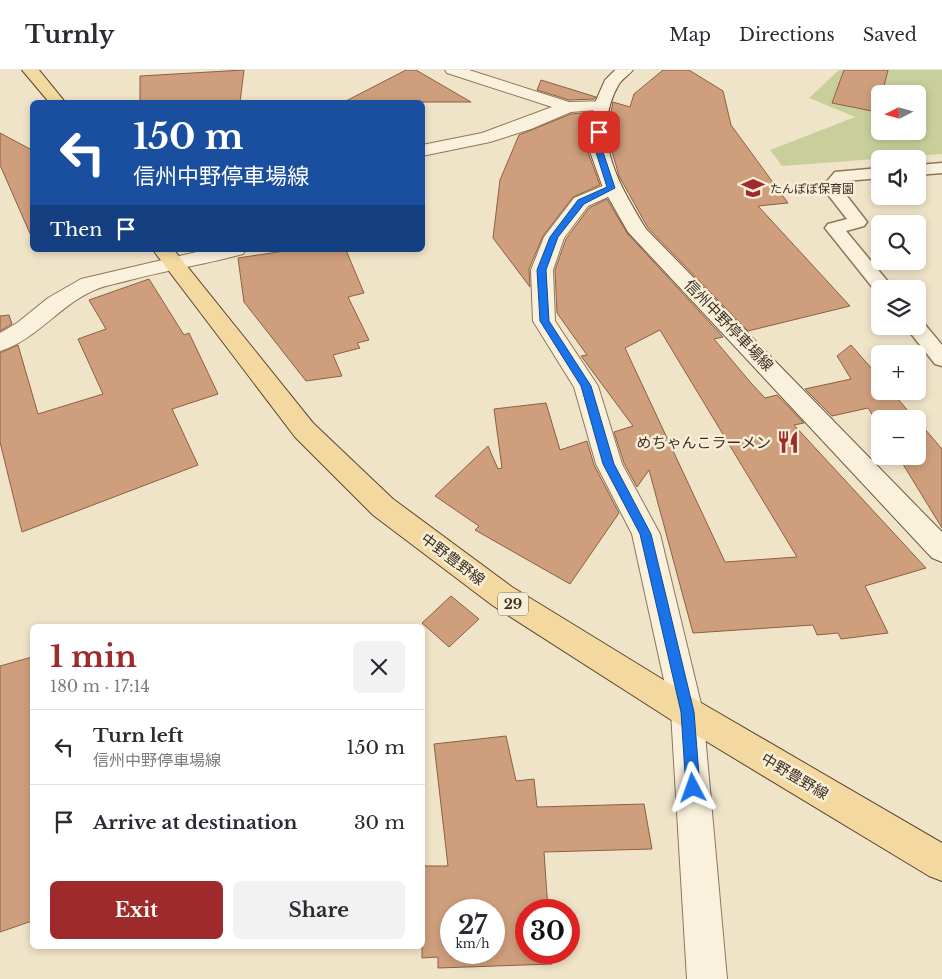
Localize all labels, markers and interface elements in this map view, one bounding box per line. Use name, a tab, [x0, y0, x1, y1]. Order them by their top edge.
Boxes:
text: Turnly	[25, 20, 114, 49]
text: Map	[669, 24, 711, 46]
text: Directions	[739, 24, 835, 46]
text: Saved	[863, 24, 917, 46]
north arrow	[871, 85, 926, 140]
map controls	[871, 85, 926, 465]
pin	[578, 111, 620, 153]
text: 150 m	[133, 115, 244, 158]
icon: arrive	[585, 118, 613, 146]
icon: left	[50, 120, 115, 185]
button: sound	[871, 150, 926, 205]
text: 信州中野停車場線	[133, 163, 309, 190]
school or university icon: たんぽぽ保育園	[740, 175, 766, 201]
place label: たんぽぽ保育園	[770, 181, 854, 196]
icon: arrive	[112, 215, 140, 243]
button: search	[871, 215, 926, 270]
text: Then	[50, 218, 102, 241]
street label: 信州中野停車場線	[680, 275, 778, 375]
button: layers	[871, 280, 926, 335]
button: +	[871, 345, 926, 400]
button: −	[871, 410, 926, 465]
restaurant icon: めちゃんこラーメン	[775, 429, 801, 455]
place label: めちゃんこラーメン	[637, 433, 771, 452]
street label: 中野豊野線	[417, 529, 489, 589]
road number: 29	[498, 592, 528, 616]
text: 1 min	[50, 638, 137, 675]
button: close	[353, 641, 405, 693]
text: 180 m · 17:14	[50, 676, 150, 696]
text: Turn left	[93, 724, 184, 747]
icon: left	[50, 733, 78, 761]
text: 150 m	[346, 736, 405, 759]
street label: 中野豊野線	[758, 749, 832, 803]
text: 信州中野停車場線	[93, 750, 221, 770]
position arrow	[666, 761, 718, 813]
icon: arrive	[50, 808, 78, 836]
text: Arrive at destination	[93, 811, 297, 834]
text: 30 m	[354, 811, 405, 834]
button: Exit	[50, 881, 223, 939]
button: Share	[233, 881, 405, 939]
speed limit sign: 30	[515, 899, 580, 964]
text: 27	[458, 910, 487, 941]
text: km/h	[455, 936, 490, 951]

